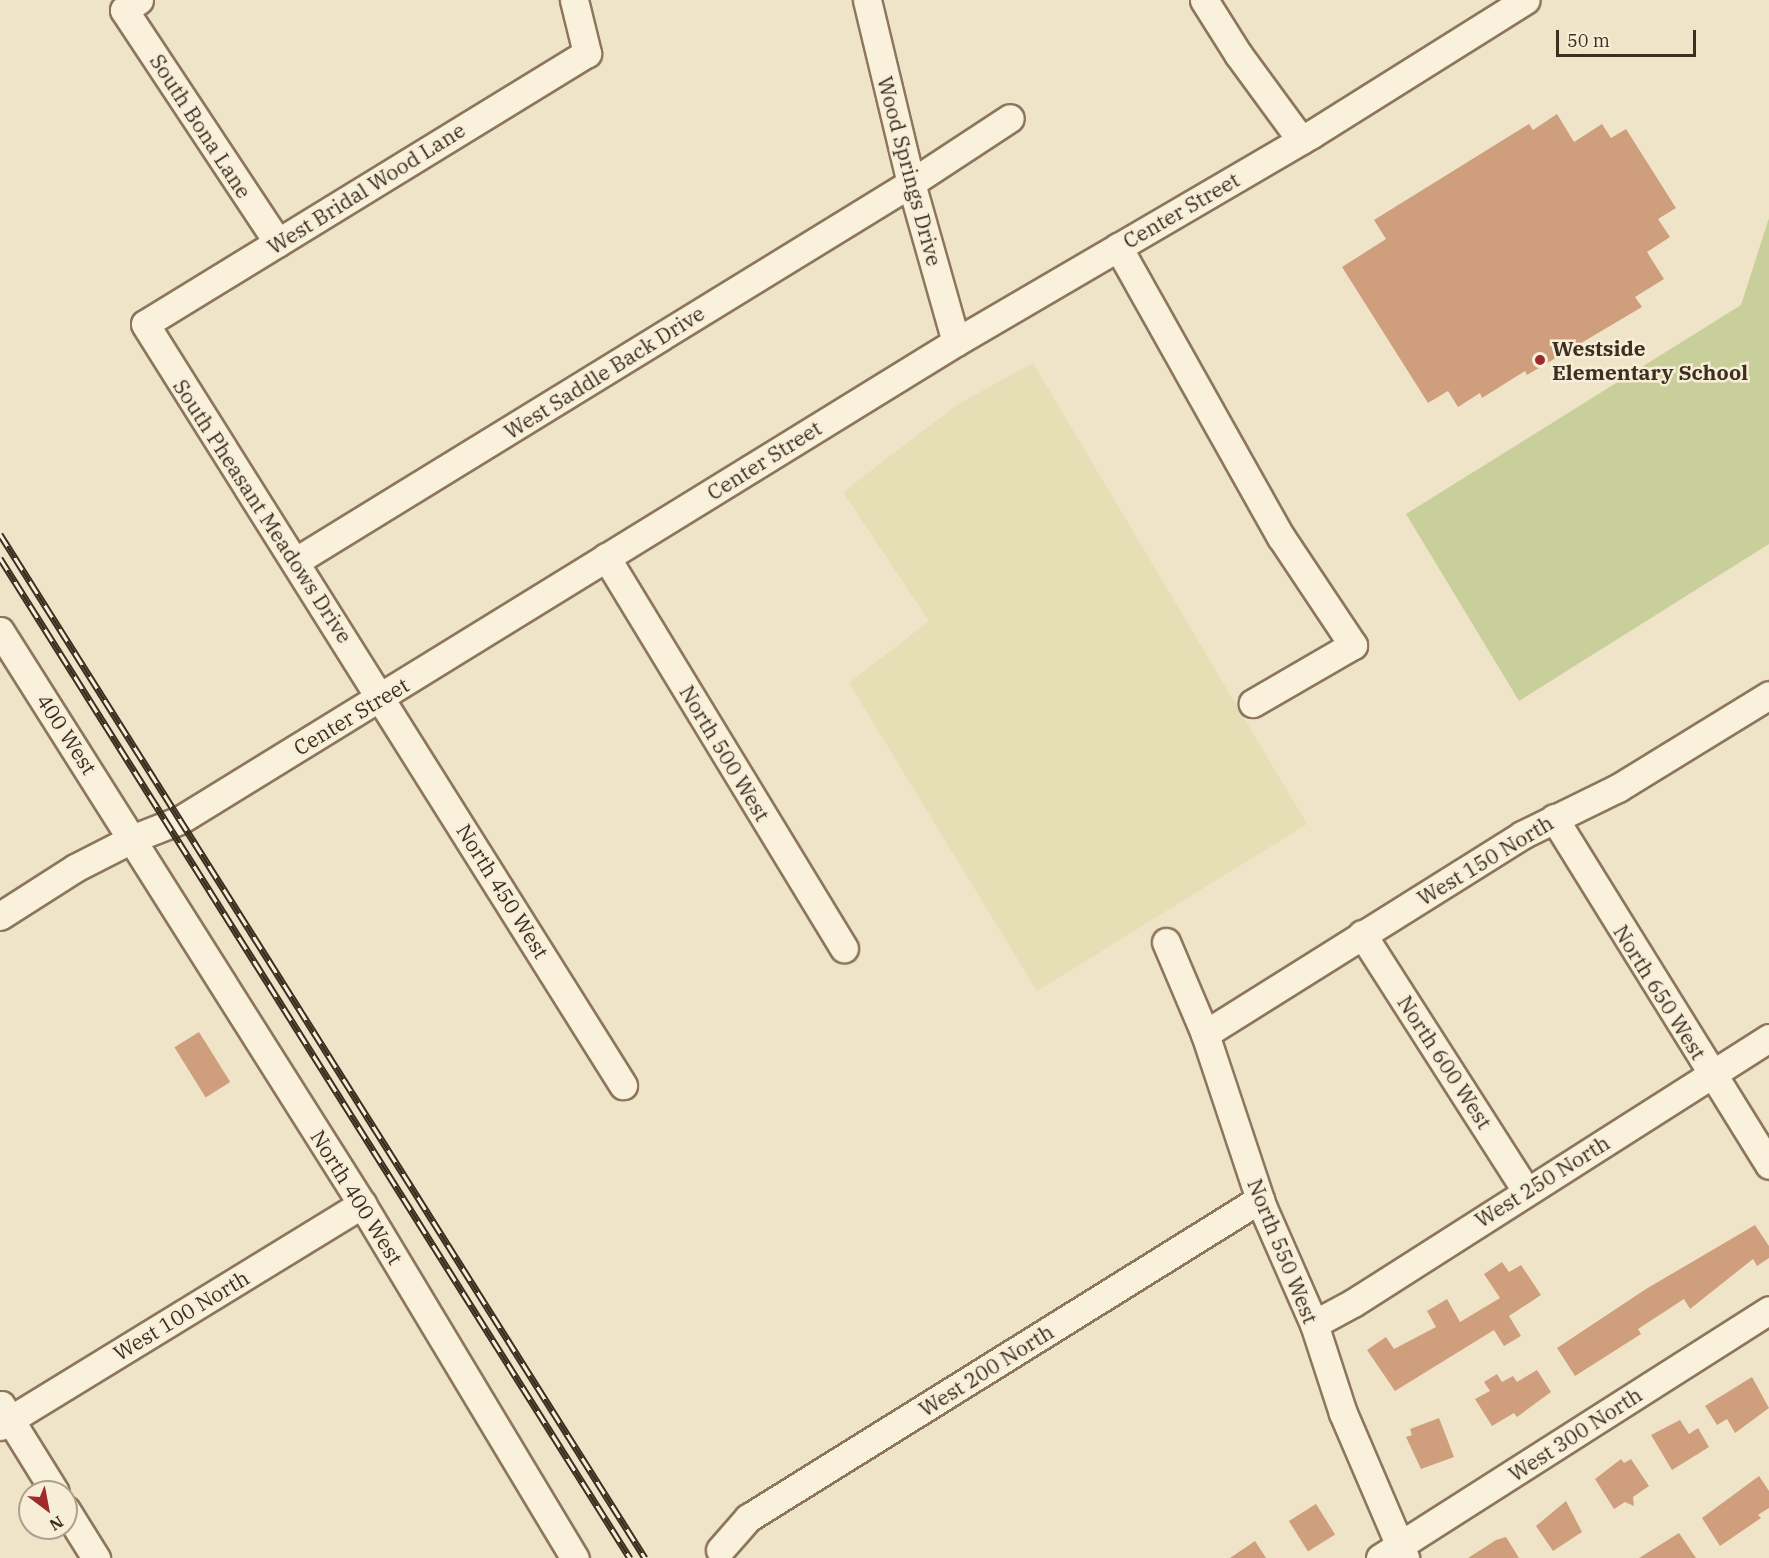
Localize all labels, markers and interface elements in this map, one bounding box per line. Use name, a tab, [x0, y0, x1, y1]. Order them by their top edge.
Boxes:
scale bar	[1559, 18, 1698, 56]
text: 50 m	[1567, 29, 1610, 52]
street label: South Bona Lane	[145, 49, 257, 203]
street label: Wood Springs Drive	[873, 73, 947, 269]
street label: West Bridal Wood Lane	[263, 117, 469, 259]
street label: Center Street	[1118, 167, 1244, 253]
street label: West Saddle Back Drive	[499, 300, 709, 444]
place label: Westside Elementary School	[1552, 335, 1748, 385]
marker: Westside Elementary School	[1533, 353, 1547, 367]
street label: South Pheasant Meadows Drive	[168, 374, 358, 648]
street label: Center Street	[702, 415, 826, 505]
street label: Center Street	[289, 672, 413, 760]
street label: North 500 West	[675, 681, 775, 825]
street label: 400 West	[32, 689, 102, 779]
street label: West 150 North	[1413, 810, 1557, 910]
street label: North 450 West	[452, 819, 554, 963]
street label: North 650 West	[1609, 920, 1711, 1064]
street label: North 600 West	[1393, 991, 1497, 1133]
street label: North 400 West	[306, 1125, 408, 1269]
street label: West 250 North	[1470, 1130, 1614, 1232]
street label: North 550 West	[1243, 1175, 1323, 1327]
street label: West 100 North	[109, 1265, 253, 1365]
street label: West 200 North	[914, 1319, 1058, 1421]
street label: West 300 North	[1504, 1382, 1646, 1486]
north arrow	[18, 1480, 78, 1540]
text: N	[46, 1512, 67, 1535]

